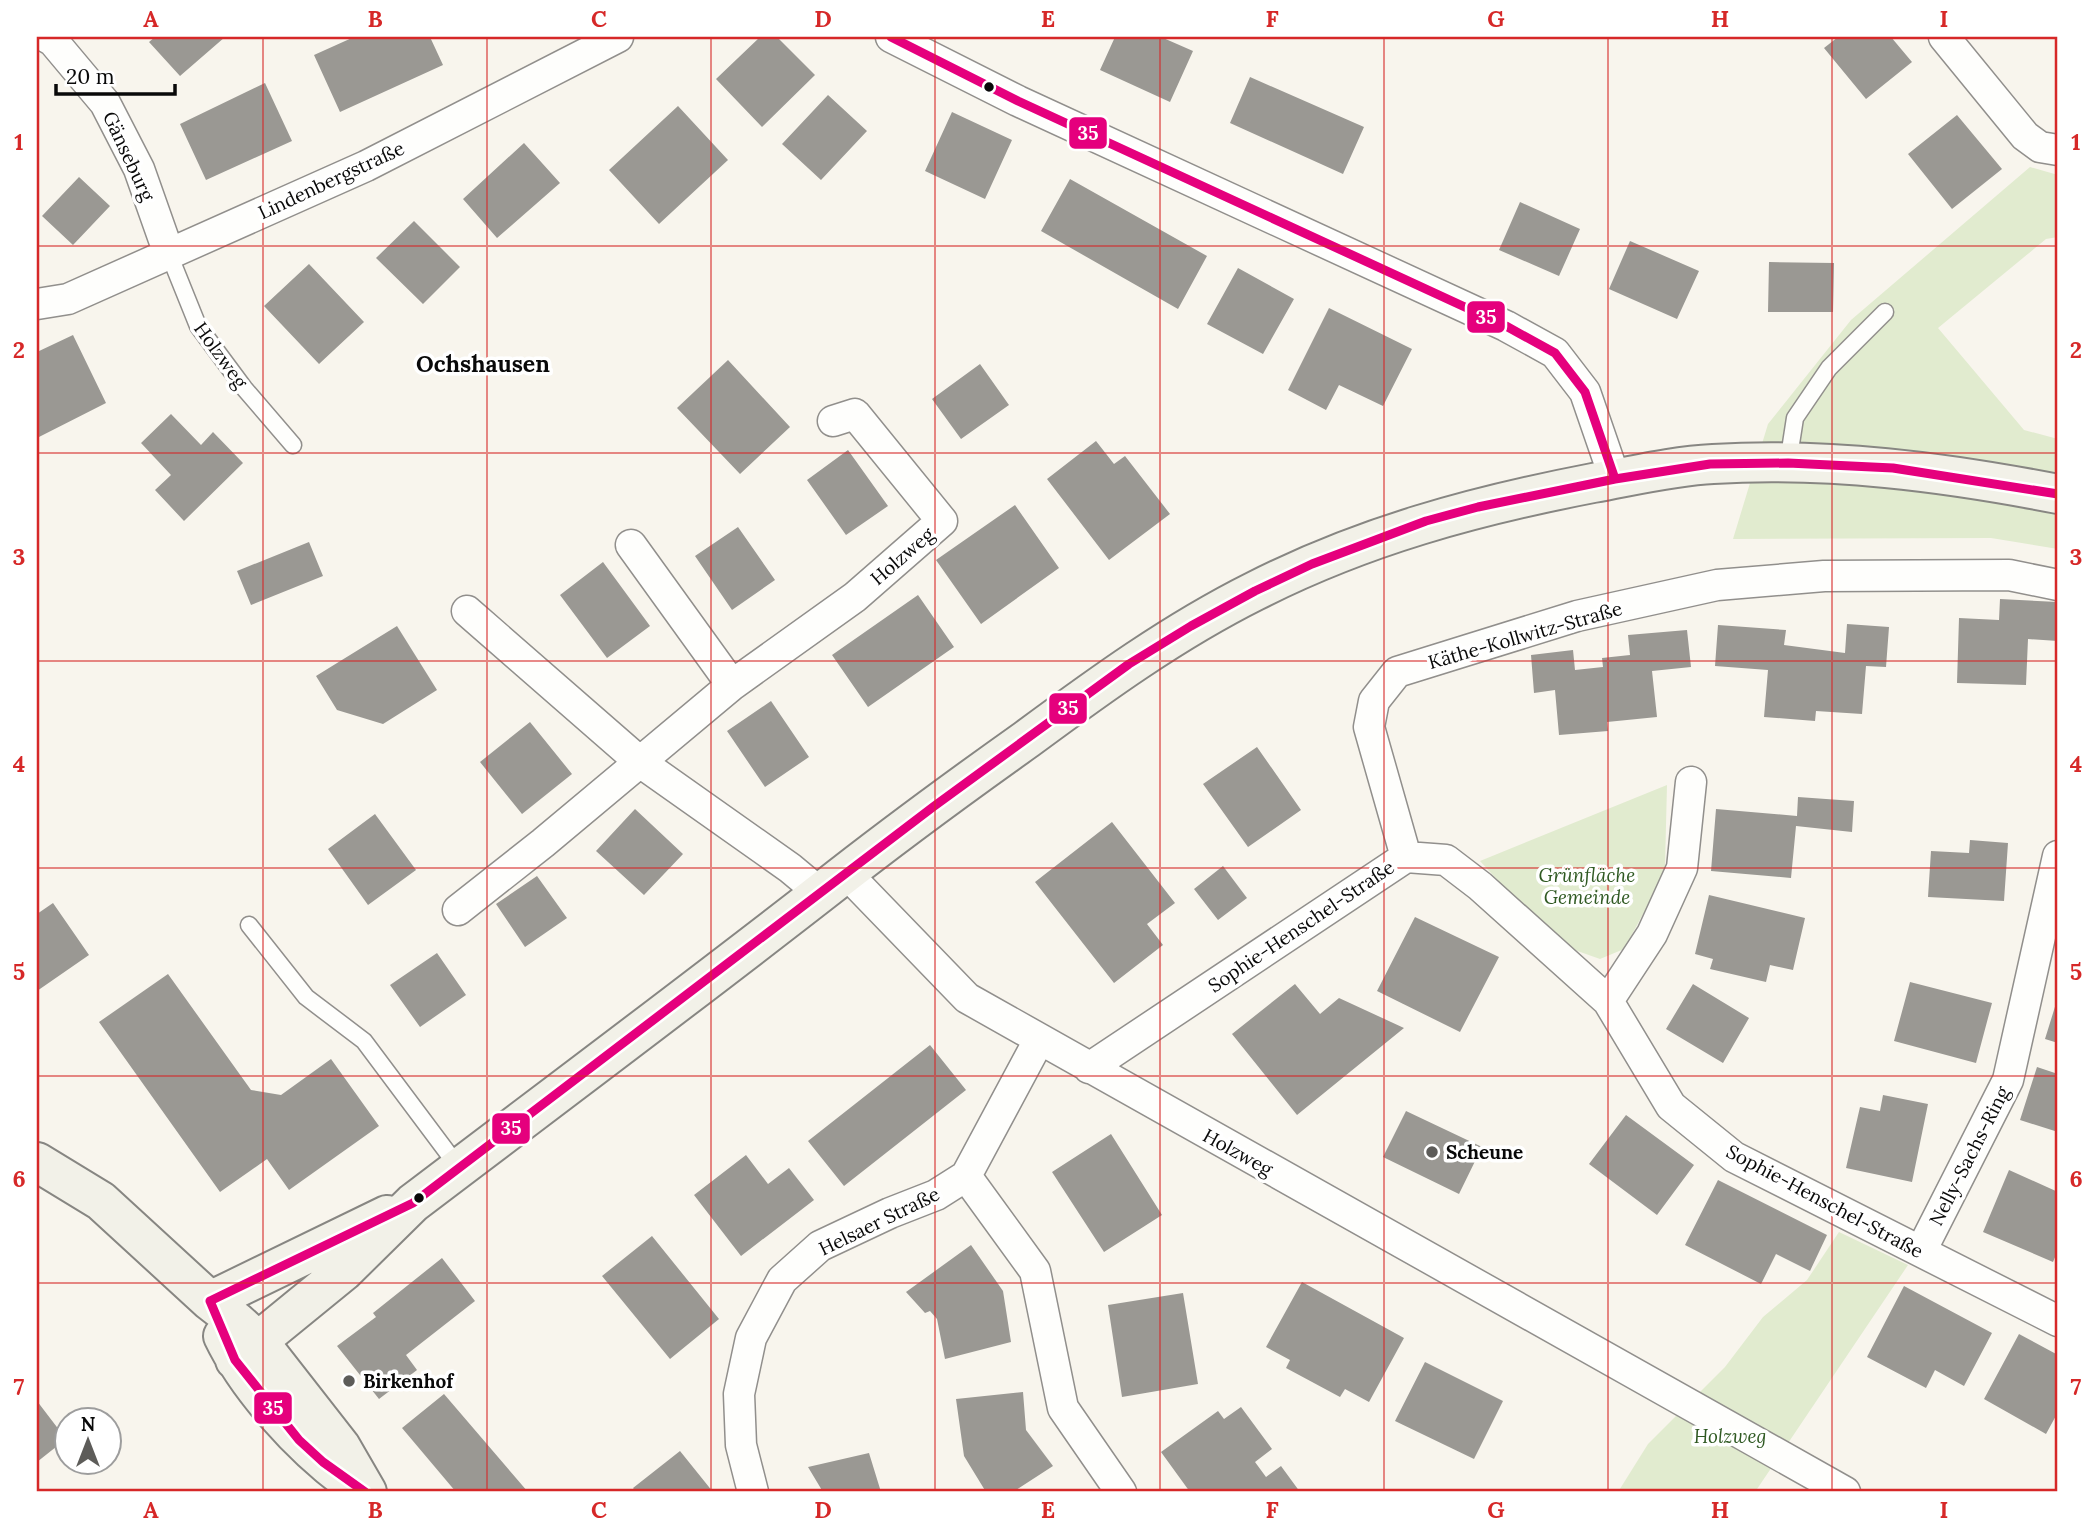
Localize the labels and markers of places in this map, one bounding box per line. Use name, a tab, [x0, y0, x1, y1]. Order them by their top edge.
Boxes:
unlabelled marker	[982, 80, 996, 94]
place label: Scheune	[1446, 1140, 1523, 1164]
marker: Scheune	[1424, 1144, 1440, 1160]
unlabelled marker	[412, 1191, 426, 1205]
place label: Birkenhof	[363, 1369, 455, 1393]
marker: Birkenhof	[341, 1373, 357, 1389]

